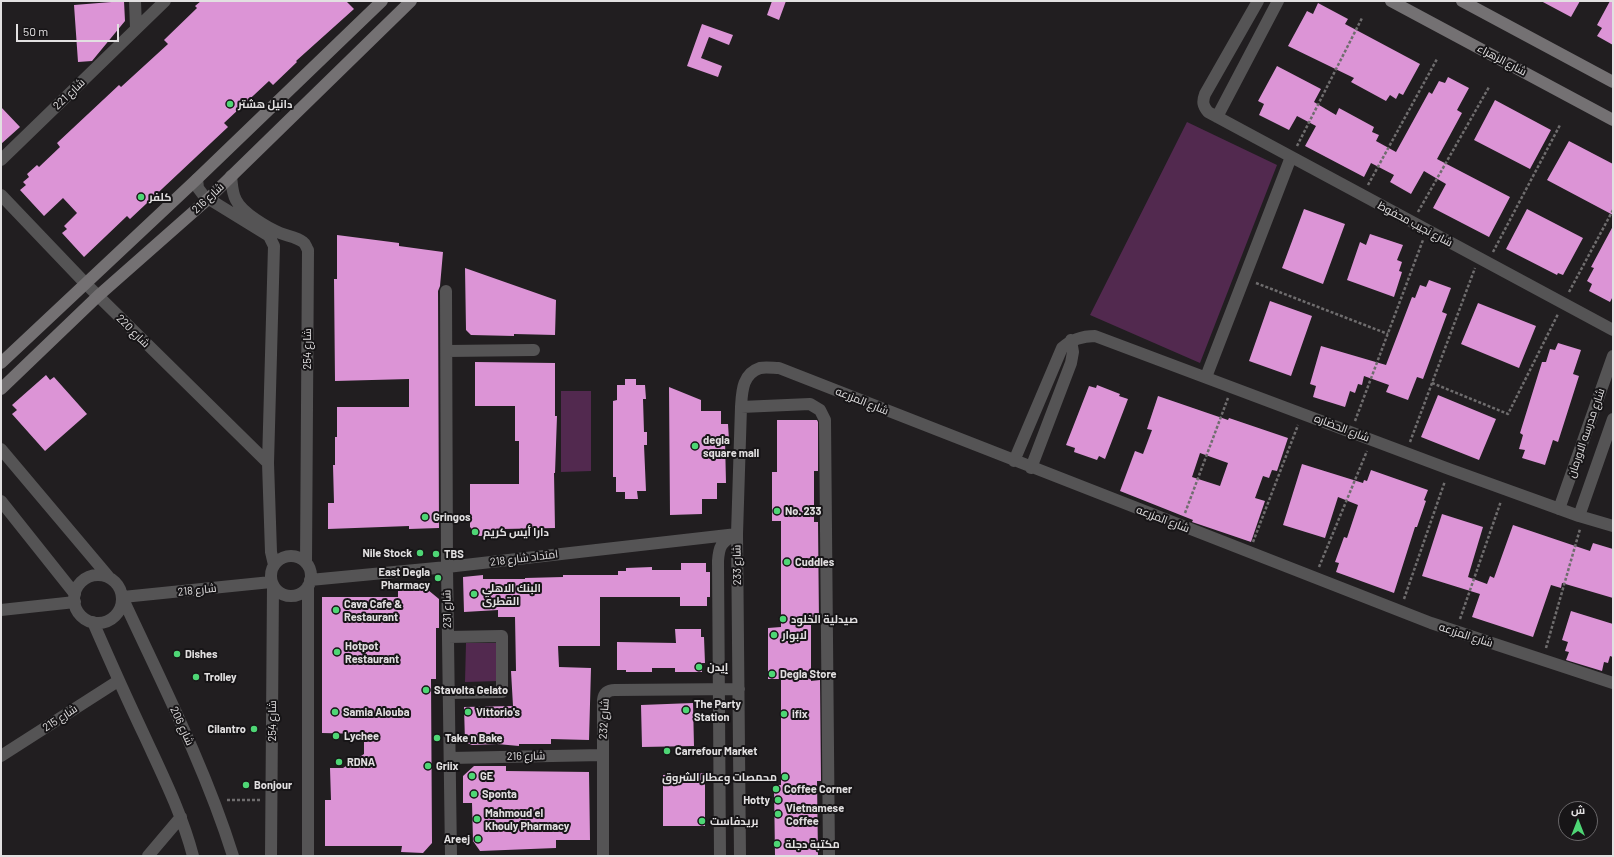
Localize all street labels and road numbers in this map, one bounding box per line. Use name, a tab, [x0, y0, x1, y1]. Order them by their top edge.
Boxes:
street label: شارع الزهراء	[1475, 42, 1529, 78]
street label: شارع 221	[50, 76, 88, 112]
street label: شارع 216	[189, 180, 227, 216]
street label: شارع نجيب محفوظ	[1375, 199, 1455, 249]
street label: شارع 220	[114, 312, 152, 350]
street label: شارع 254	[300, 328, 314, 370]
street label: شارع المزرعه	[834, 384, 890, 418]
street label: شارع مدرسه الاورمان	[1565, 387, 1607, 479]
street label: شارع الحضاره	[1313, 411, 1371, 445]
street label: شارع المزرعه	[1135, 503, 1191, 535]
street label: شارع 233	[730, 545, 744, 585]
street label: امتداد شارع 218	[489, 547, 559, 569]
street label: شارع 218	[177, 581, 217, 599]
street label: شارع 231	[440, 590, 454, 628]
street label: شارع المزرعه	[1437, 620, 1495, 650]
street label: شارع 232	[596, 698, 612, 740]
street label: شارع 254	[265, 700, 279, 742]
street label: شارع 215	[40, 702, 80, 734]
street label: شارع 206	[167, 705, 197, 747]
street label: شارع 216	[507, 749, 545, 763]

